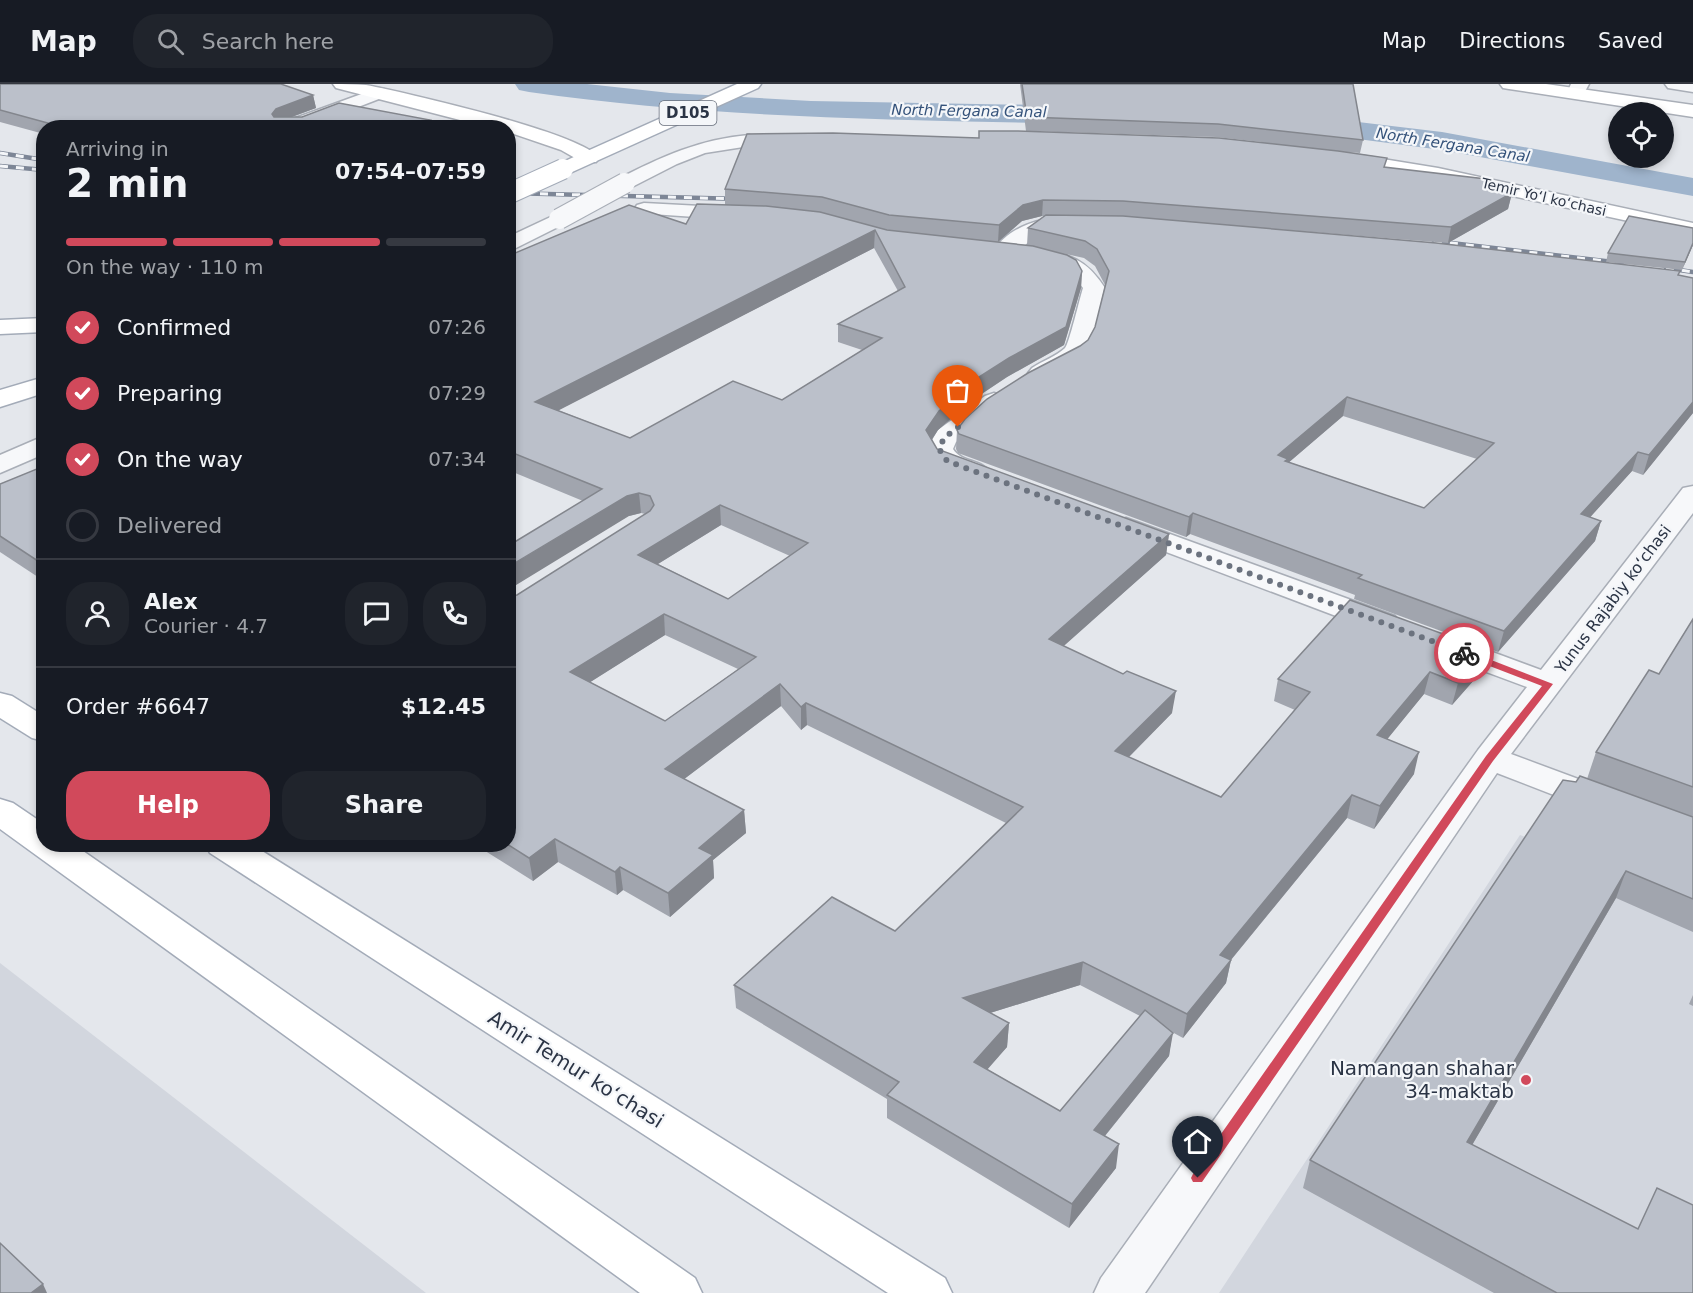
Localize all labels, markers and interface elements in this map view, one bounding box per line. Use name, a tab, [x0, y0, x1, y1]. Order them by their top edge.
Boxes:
search box	[133, 14, 553, 68]
text: Map	[30, 25, 97, 58]
icon: search	[154, 25, 187, 58]
text: Search here	[202, 29, 334, 54]
text: Map	[1382, 29, 1426, 53]
text: Directions	[1459, 29, 1565, 53]
text: Saved	[1598, 29, 1663, 53]
road number: D105	[660, 101, 716, 125]
water label: North Fergana Canal	[891, 101, 1048, 121]
map controls	[1608, 102, 1674, 168]
button: locate	[1608, 102, 1674, 168]
water label: North Fergana Canal	[1375, 124, 1532, 166]
text: Arriving in	[66, 137, 169, 161]
text: 07:54–07:59	[335, 159, 486, 184]
text: 2 min	[66, 161, 188, 206]
street label: Temir Yoʻl koʻchasi	[1479, 175, 1608, 219]
text: On the way · 110 m	[66, 255, 264, 279]
icon: check	[66, 311, 99, 344]
text: Confirmed	[117, 315, 231, 340]
text: 07:26	[428, 315, 486, 339]
pin	[932, 365, 983, 427]
icon: bag	[941, 374, 974, 407]
icon: check	[66, 377, 99, 410]
text: Preparing	[117, 381, 223, 406]
text: 07:29	[428, 381, 486, 405]
icon: check	[66, 443, 99, 476]
text: On the way	[117, 447, 243, 472]
text: 07:34	[428, 447, 486, 471]
text: Delivered	[117, 513, 222, 538]
street label: Yunus Rajabiy ko‘chasi	[1550, 521, 1675, 678]
button: person	[66, 582, 129, 645]
button: chat	[345, 582, 408, 645]
button: phone	[423, 582, 486, 645]
text: Alex	[144, 589, 198, 614]
text: Courier · 4.7	[144, 614, 268, 638]
courier	[1434, 623, 1494, 683]
icon: bike	[1448, 637, 1481, 670]
text: Order #6647	[66, 694, 210, 719]
text: $12.45	[401, 694, 486, 719]
button: Help	[66, 771, 270, 840]
button: Share	[282, 771, 486, 840]
street label: Amir Temur koʻchasi	[484, 1005, 668, 1133]
place label: Namangan shahar 34-maktab	[1330, 1056, 1515, 1103]
marker: Namangan shahar 34-maktab	[1519, 1073, 1533, 1087]
pin	[1172, 1116, 1223, 1178]
icon: home	[1181, 1125, 1214, 1158]

